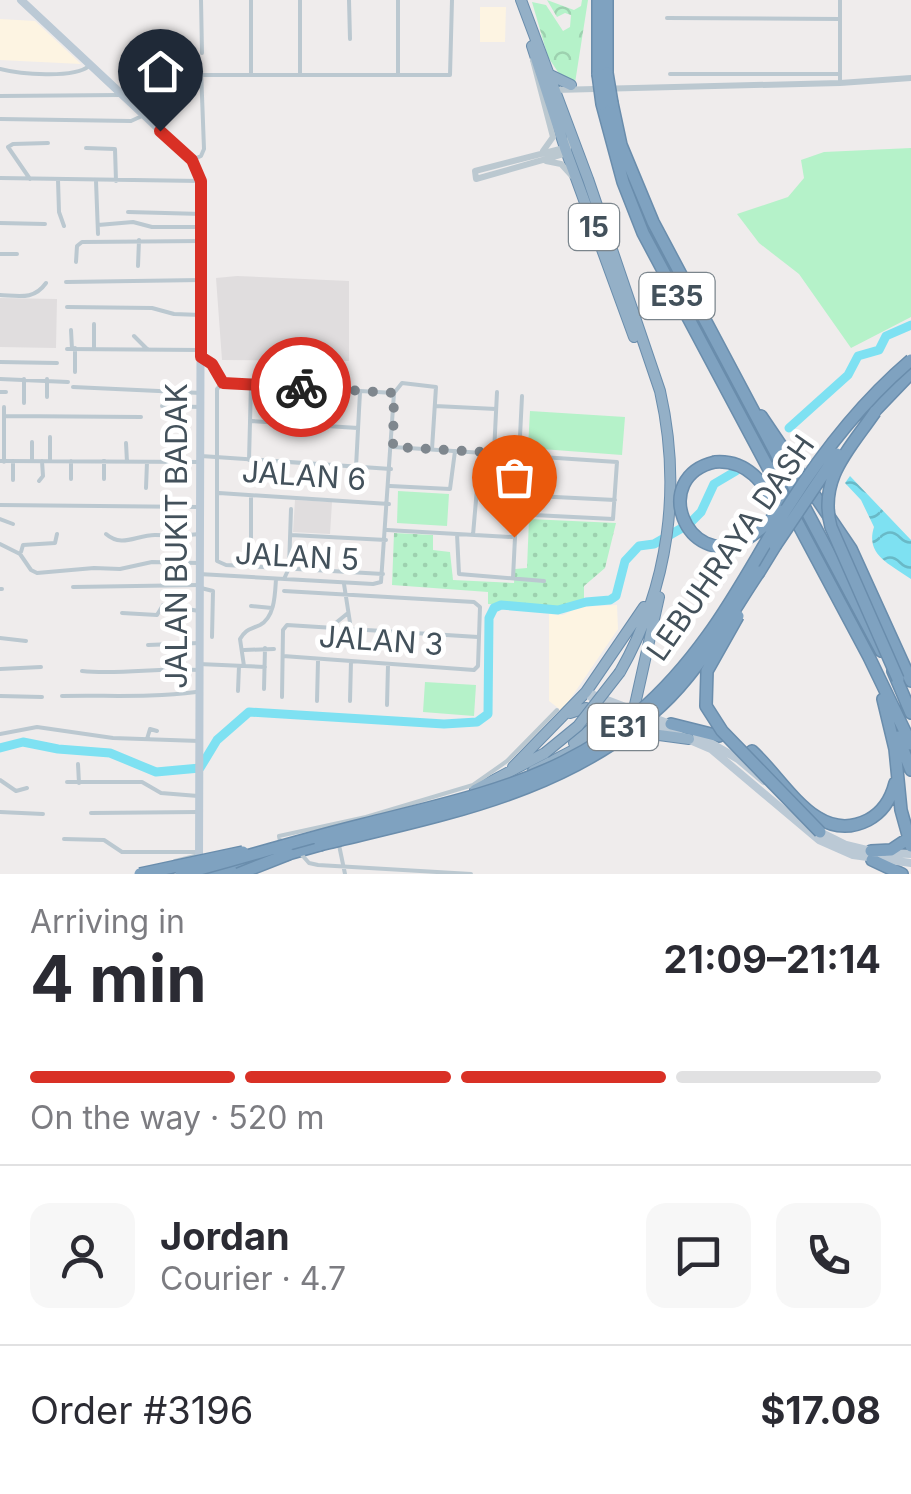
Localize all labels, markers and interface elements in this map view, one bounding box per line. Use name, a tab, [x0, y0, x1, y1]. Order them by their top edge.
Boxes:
pin	[118, 29, 203, 132]
icon: home	[133, 44, 188, 99]
road number: 15	[569, 204, 619, 250]
road number: E35	[640, 273, 714, 319]
courier	[251, 337, 351, 437]
icon: bike	[274, 360, 329, 415]
street label: JALAN BUKIT BADAK	[158, 383, 194, 689]
street label: LEBUHRAYA DASH	[639, 428, 822, 667]
pin	[472, 435, 557, 538]
icon: bag	[487, 450, 542, 505]
street label: JALAN 6	[241, 453, 367, 497]
street label: JALAN 5	[234, 535, 360, 577]
street label: JALAN 3	[318, 618, 444, 662]
road number: E31	[588, 704, 658, 750]
text: Arriving in	[30, 902, 185, 941]
text: 21:09–21:14	[664, 936, 881, 982]
text: 4 min	[30, 939, 207, 1018]
text: On the way · 520 m	[30, 1098, 325, 1137]
button: person	[30, 1203, 135, 1308]
button: chat	[646, 1203, 751, 1308]
button: phone	[776, 1203, 881, 1308]
text: Jordan	[160, 1213, 290, 1259]
text: Courier · 4.7	[160, 1259, 346, 1298]
text: Order #3196	[30, 1387, 253, 1433]
text: $17.08	[760, 1387, 881, 1433]

